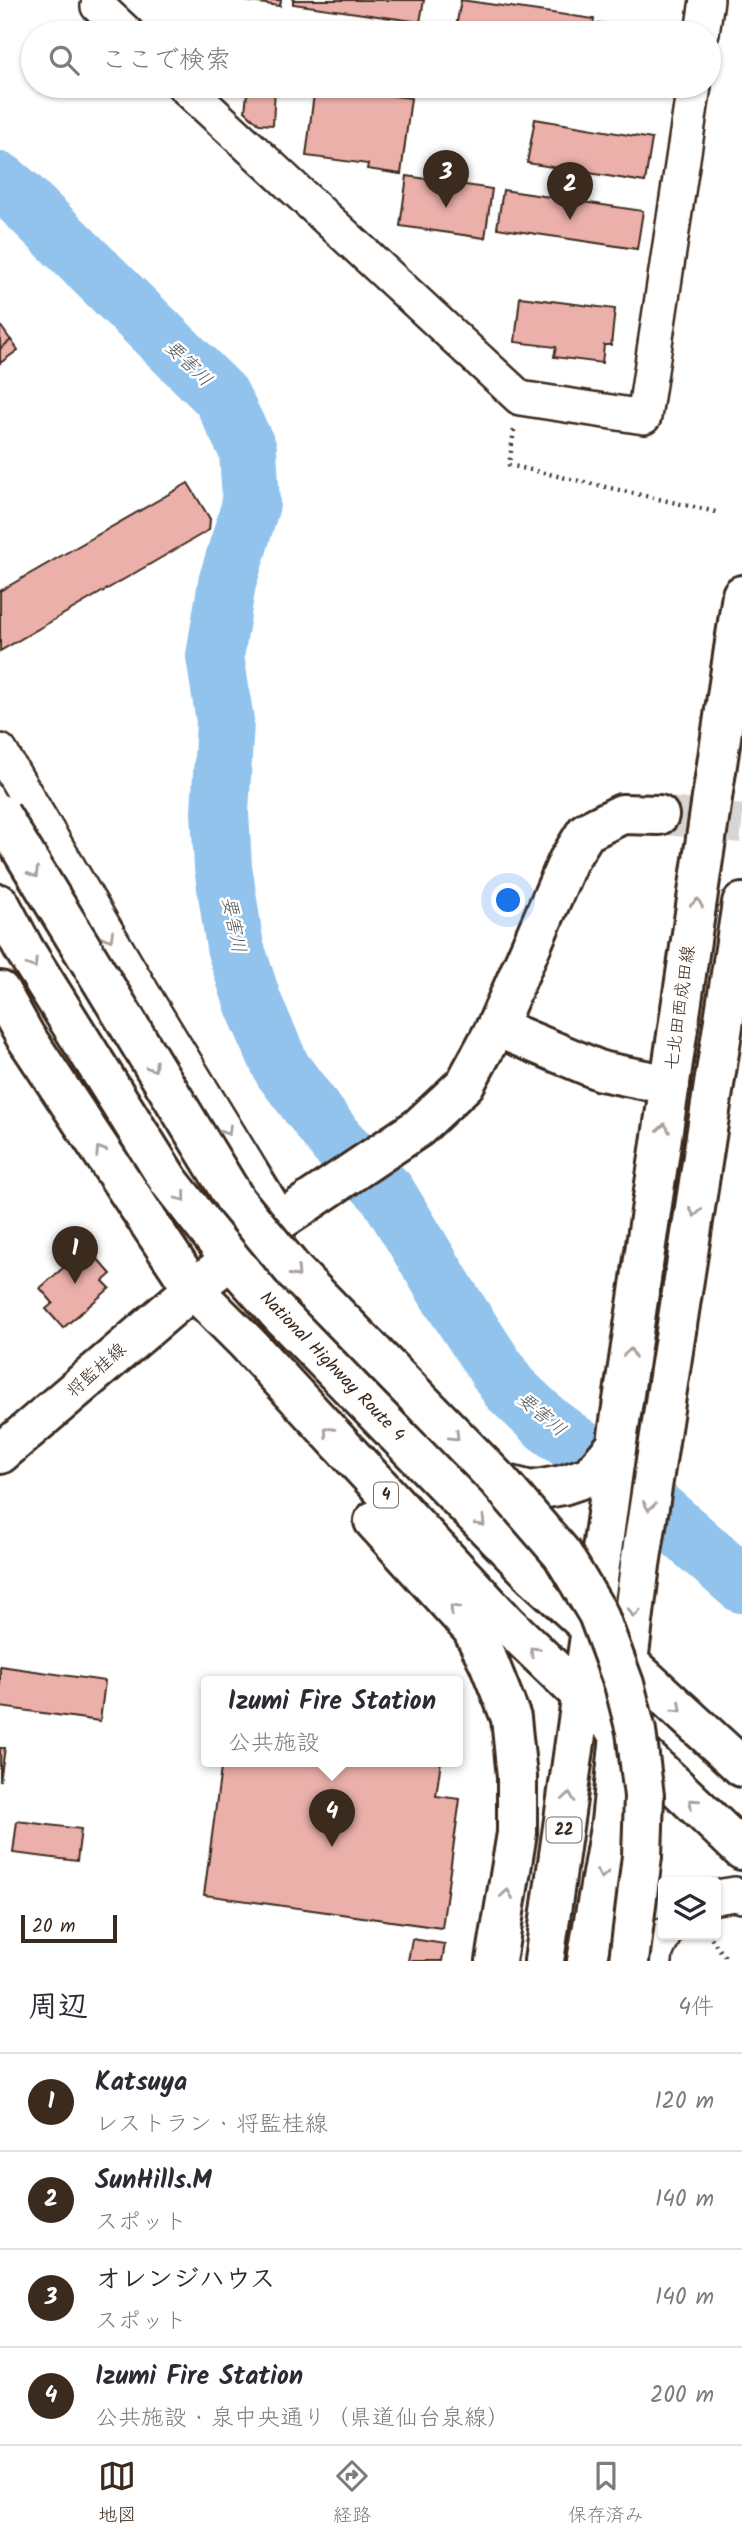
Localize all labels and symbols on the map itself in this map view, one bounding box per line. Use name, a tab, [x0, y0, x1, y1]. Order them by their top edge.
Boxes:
pin: 3	[423, 150, 469, 208]
pin: 2	[547, 162, 593, 220]
water label: 要害川	[157, 333, 219, 395]
one-way arrow	[26, 865, 39, 878]
your location	[491, 883, 525, 917]
water label: 要害川	[213, 894, 253, 956]
one-way arrow	[689, 898, 704, 909]
one-way arrow	[101, 929, 114, 942]
street label: 七北田西成田線	[658, 944, 704, 1072]
one-way arrow	[24, 956, 37, 969]
one-way arrow	[145, 1059, 158, 1072]
one-way arrow	[656, 1123, 671, 1134]
one-way arrow	[218, 1124, 231, 1137]
one-way arrow	[96, 1146, 108, 1159]
one-way arrow	[173, 1189, 186, 1201]
one-way arrow	[688, 1206, 703, 1218]
pin: 1	[52, 1226, 98, 1284]
one-way arrow	[288, 1265, 300, 1278]
street label: National Highway Route 4	[252, 1285, 412, 1449]
street label: 将監桂線	[60, 1336, 134, 1406]
one-way arrow	[622, 1348, 637, 1359]
water label: 要害川	[510, 1385, 572, 1445]
one-way arrow	[324, 1426, 336, 1439]
one-way arrow	[447, 1428, 460, 1441]
road number: 4	[374, 1483, 398, 1508]
one-way arrow	[642, 1500, 657, 1512]
one-way arrow	[472, 1513, 485, 1526]
one-way arrow	[449, 1604, 462, 1617]
one-way arrow	[627, 1608, 642, 1619]
one-way arrow	[529, 1646, 542, 1659]
one-way arrow	[670, 1700, 683, 1713]
pin: 4	[309, 1789, 355, 1847]
one-way arrow	[561, 1791, 576, 1803]
one-way arrow	[688, 1798, 701, 1811]
road number: 22	[546, 1818, 582, 1842]
one-way arrow	[595, 1869, 610, 1880]
one-way arrow	[499, 1888, 514, 1900]
scale bar	[21, 1912, 117, 1944]

